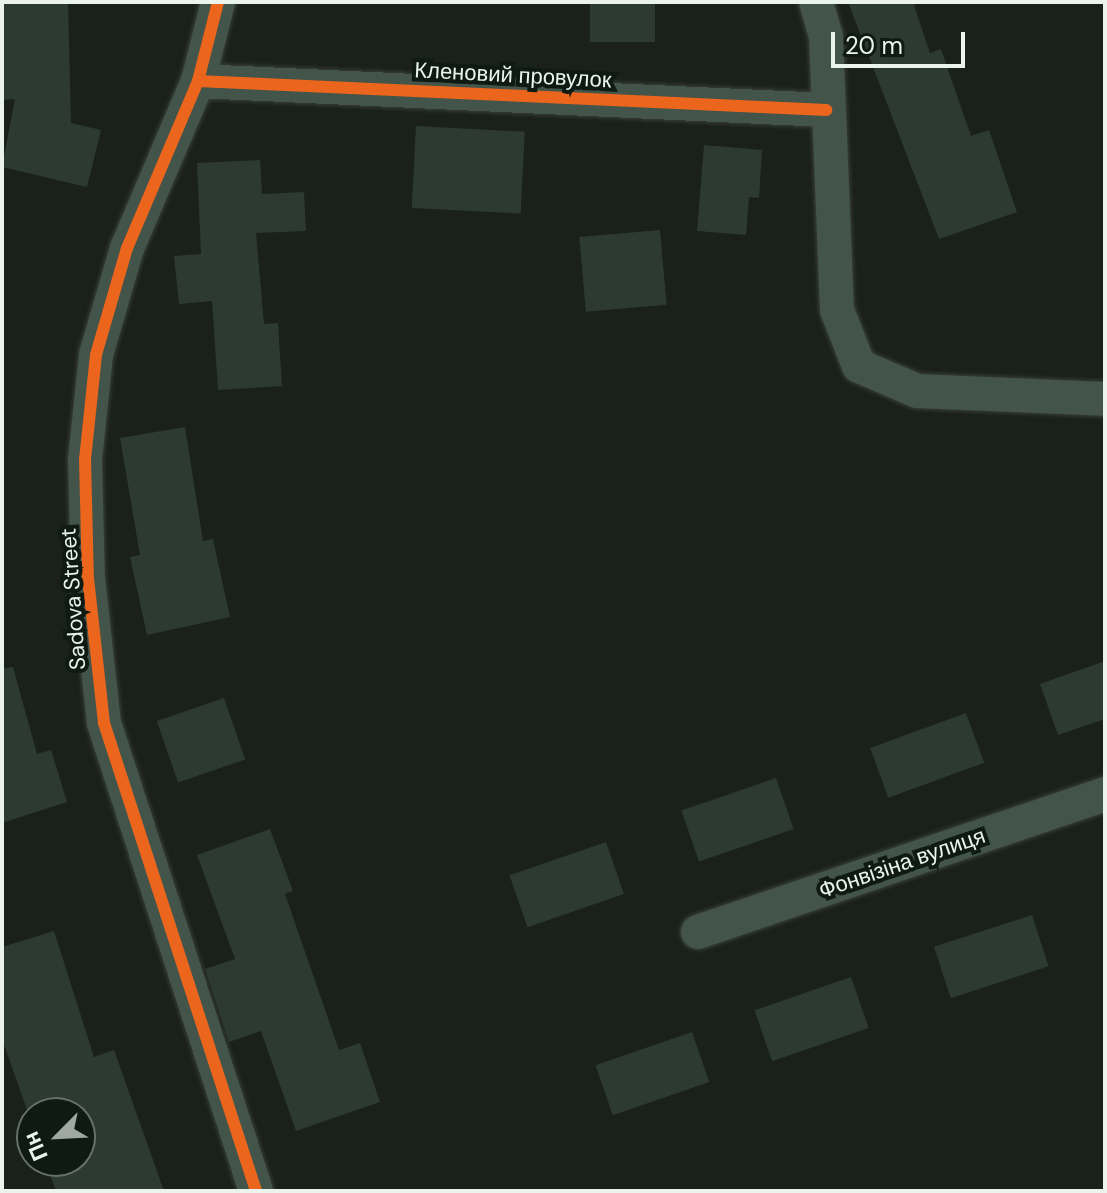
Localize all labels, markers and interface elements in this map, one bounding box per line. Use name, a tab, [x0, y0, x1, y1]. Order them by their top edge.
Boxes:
scale bar	[835, 16, 969, 66]
text: 20 m	[845, 30, 903, 61]
street label: Кленовий провулок	[414, 57, 612, 93]
street label: Sadova Street	[55, 527, 91, 671]
street label: Фонвізіна вулиця	[815, 822, 989, 904]
north arrow	[16, 1097, 96, 1177]
text: Пн	[16, 1127, 55, 1165]

